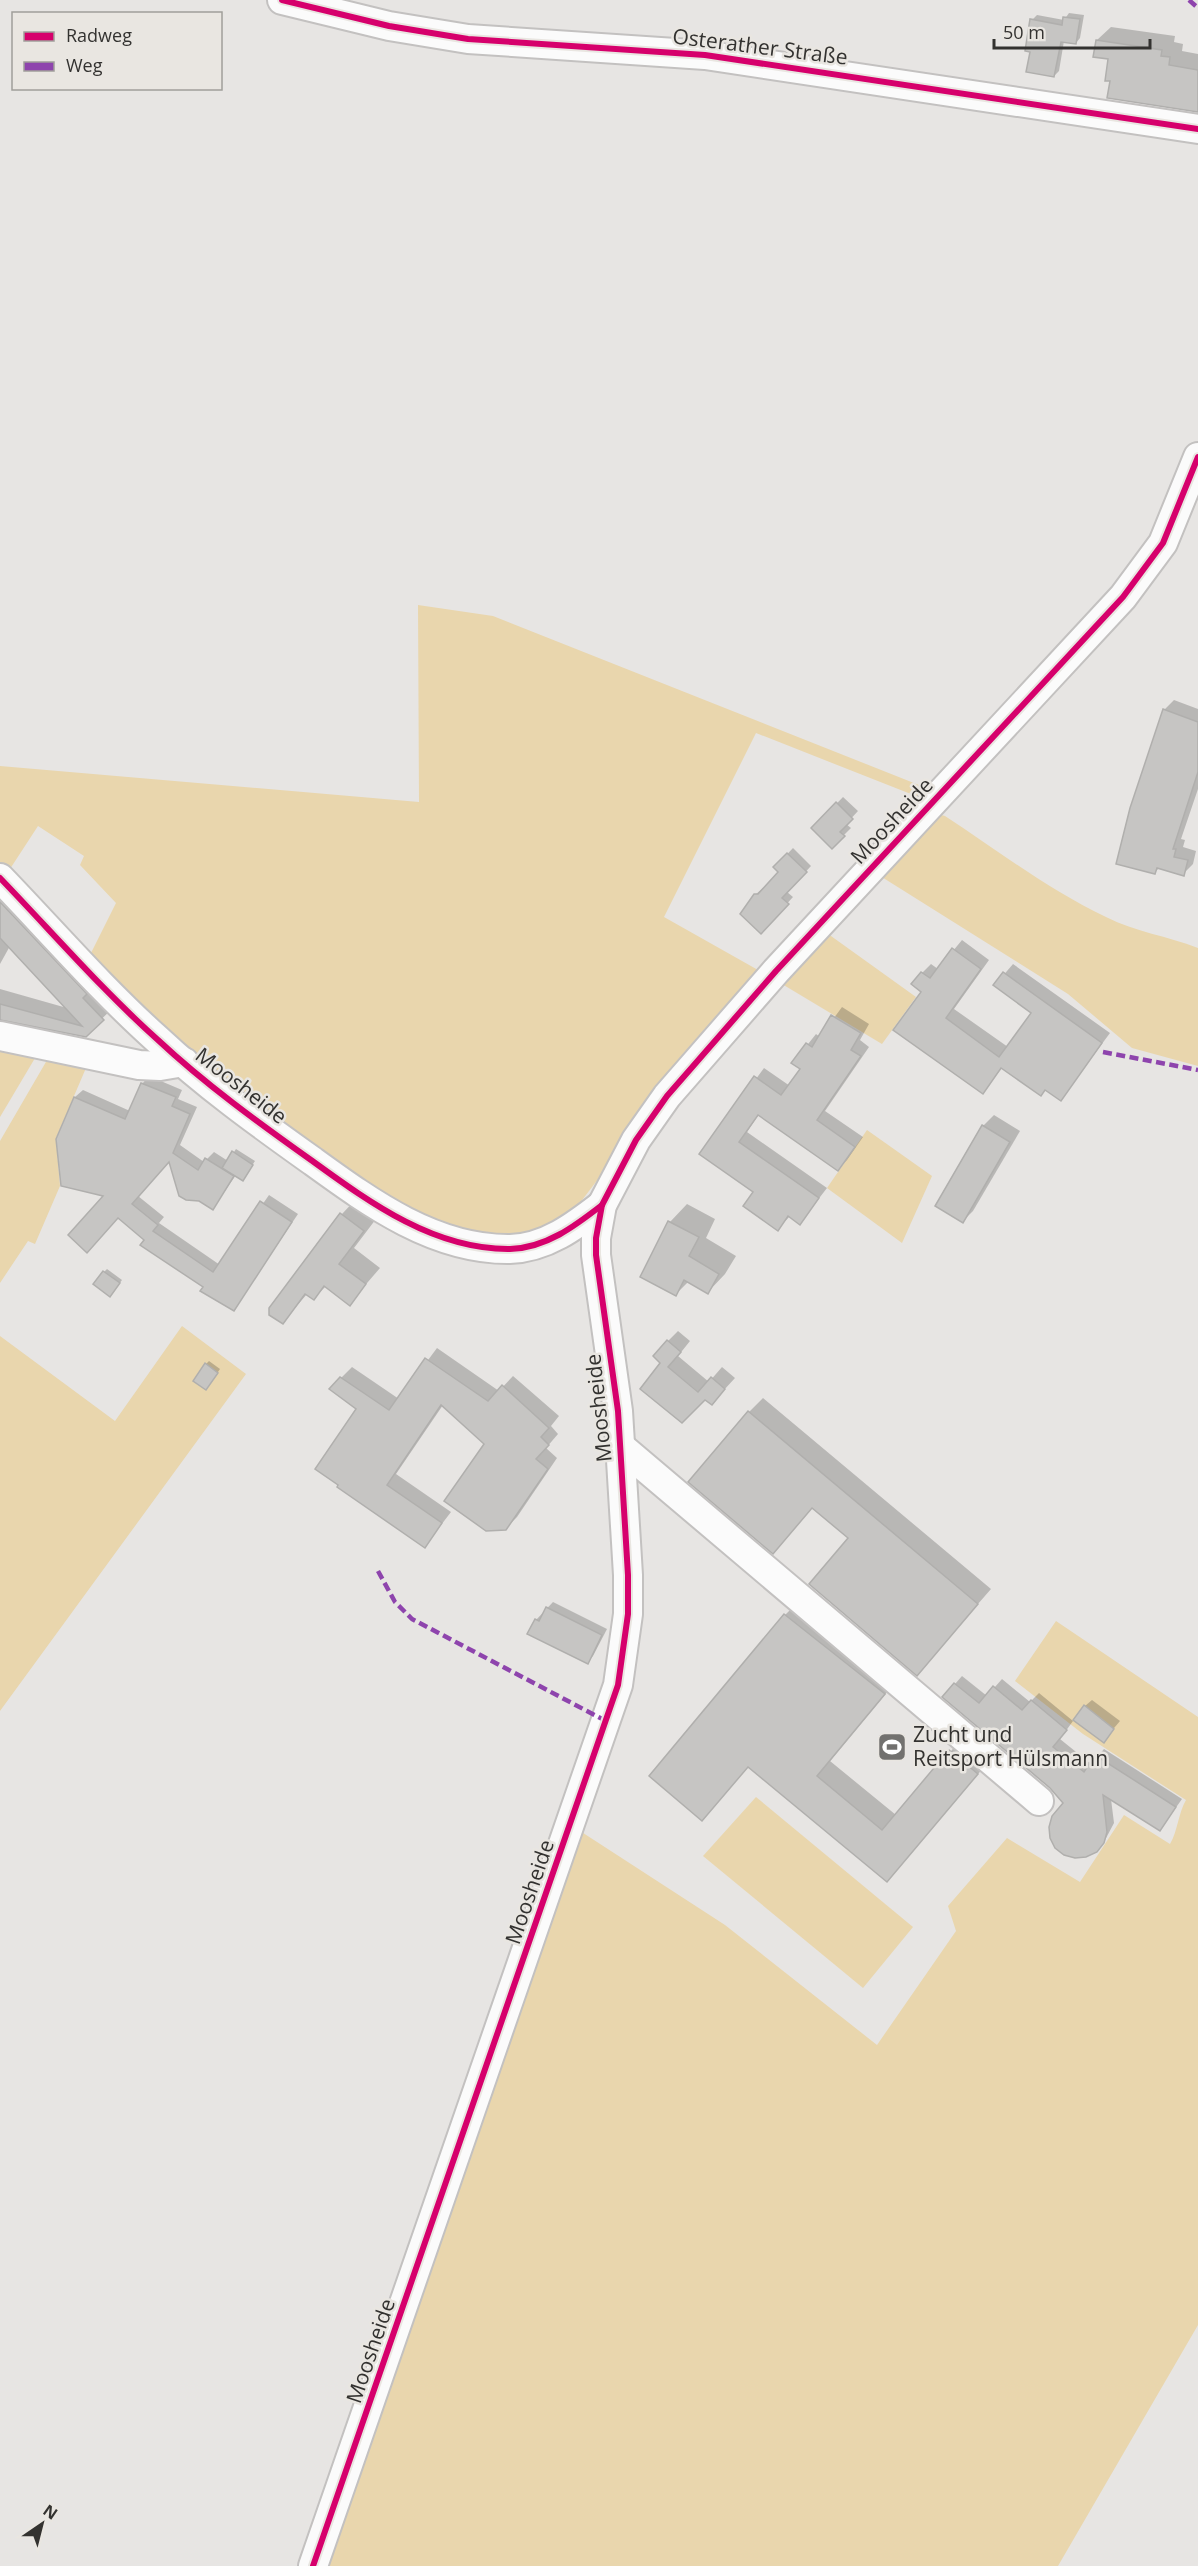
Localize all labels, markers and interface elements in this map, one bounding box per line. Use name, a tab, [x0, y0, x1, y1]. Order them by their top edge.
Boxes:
legend	[12, 12, 222, 90]
scale bar	[994, 12, 1150, 50]
text: 50 m	[1003, 20, 1045, 44]
street label: Osterather Straße	[671, 21, 849, 71]
text: Radweg	[66, 23, 132, 47]
text: Weg	[66, 53, 103, 77]
street label: Moosheide	[844, 771, 939, 870]
street label: Moosheide	[190, 1041, 293, 1130]
street label: Moosheide	[578, 1353, 618, 1464]
place label: Zucht und Reitsport Hülsmann	[913, 1720, 1108, 1772]
sports icon: Zucht und Reitsport Hülsmann	[876, 1731, 908, 1763]
street label: Moosheide	[498, 1836, 560, 1948]
street label: Moosheide	[339, 2295, 401, 2407]
north arrow	[12, 2494, 72, 2554]
text: N	[39, 2499, 62, 2524]

